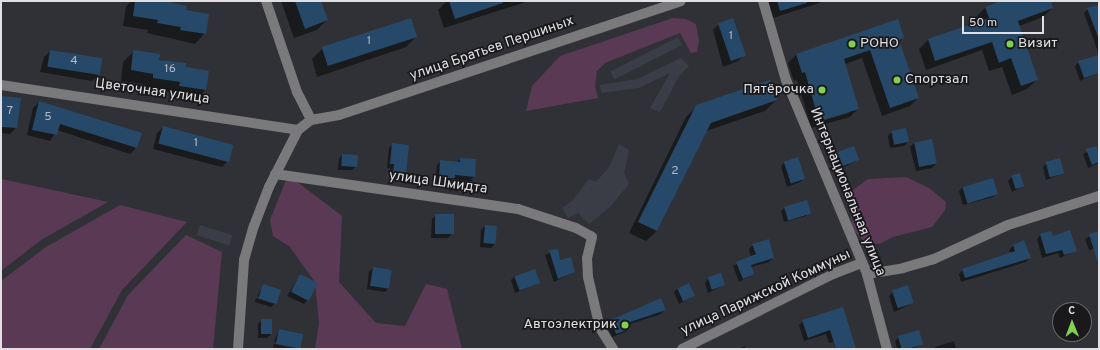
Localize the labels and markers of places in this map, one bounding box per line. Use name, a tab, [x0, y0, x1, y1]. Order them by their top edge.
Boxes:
place label: РОНО	[860, 36, 899, 52]
place label: Визит	[1018, 36, 1058, 52]
marker: РОНО	[847, 39, 857, 49]
marker: Визит	[1005, 39, 1015, 49]
place label: Спортзал	[905, 72, 968, 88]
marker: Спортзал	[892, 75, 902, 85]
place label: Пятёрочка	[743, 82, 814, 98]
marker: Пятёрочка	[817, 85, 827, 95]
place label: Автоэлектрик	[523, 317, 617, 333]
marker: Автоэлектрик	[620, 320, 630, 330]

